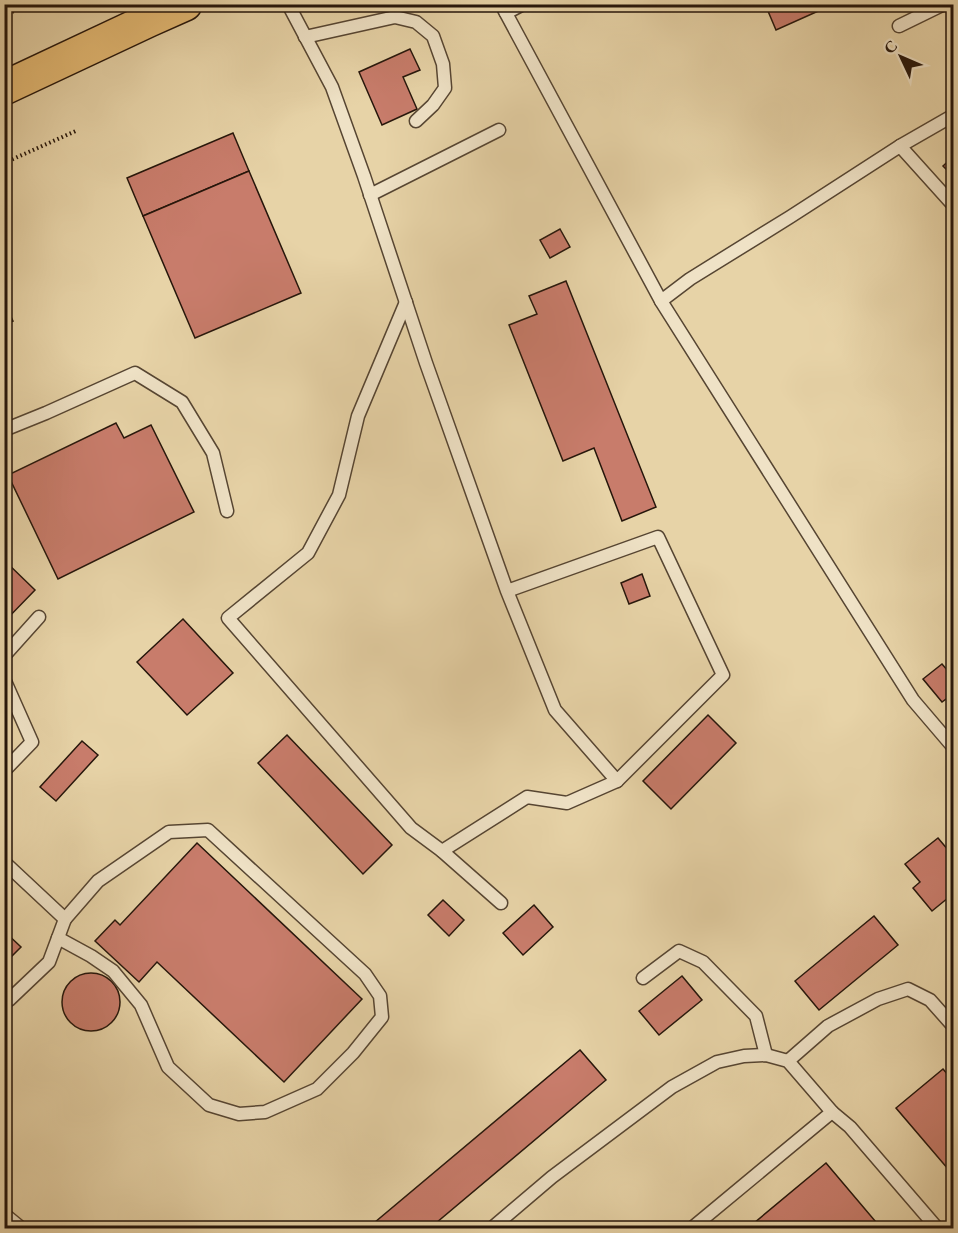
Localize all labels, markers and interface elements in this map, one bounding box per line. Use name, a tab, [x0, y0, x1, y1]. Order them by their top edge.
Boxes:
north arrow	[871, 27, 931, 87]
text: С	[879, 36, 902, 58]

